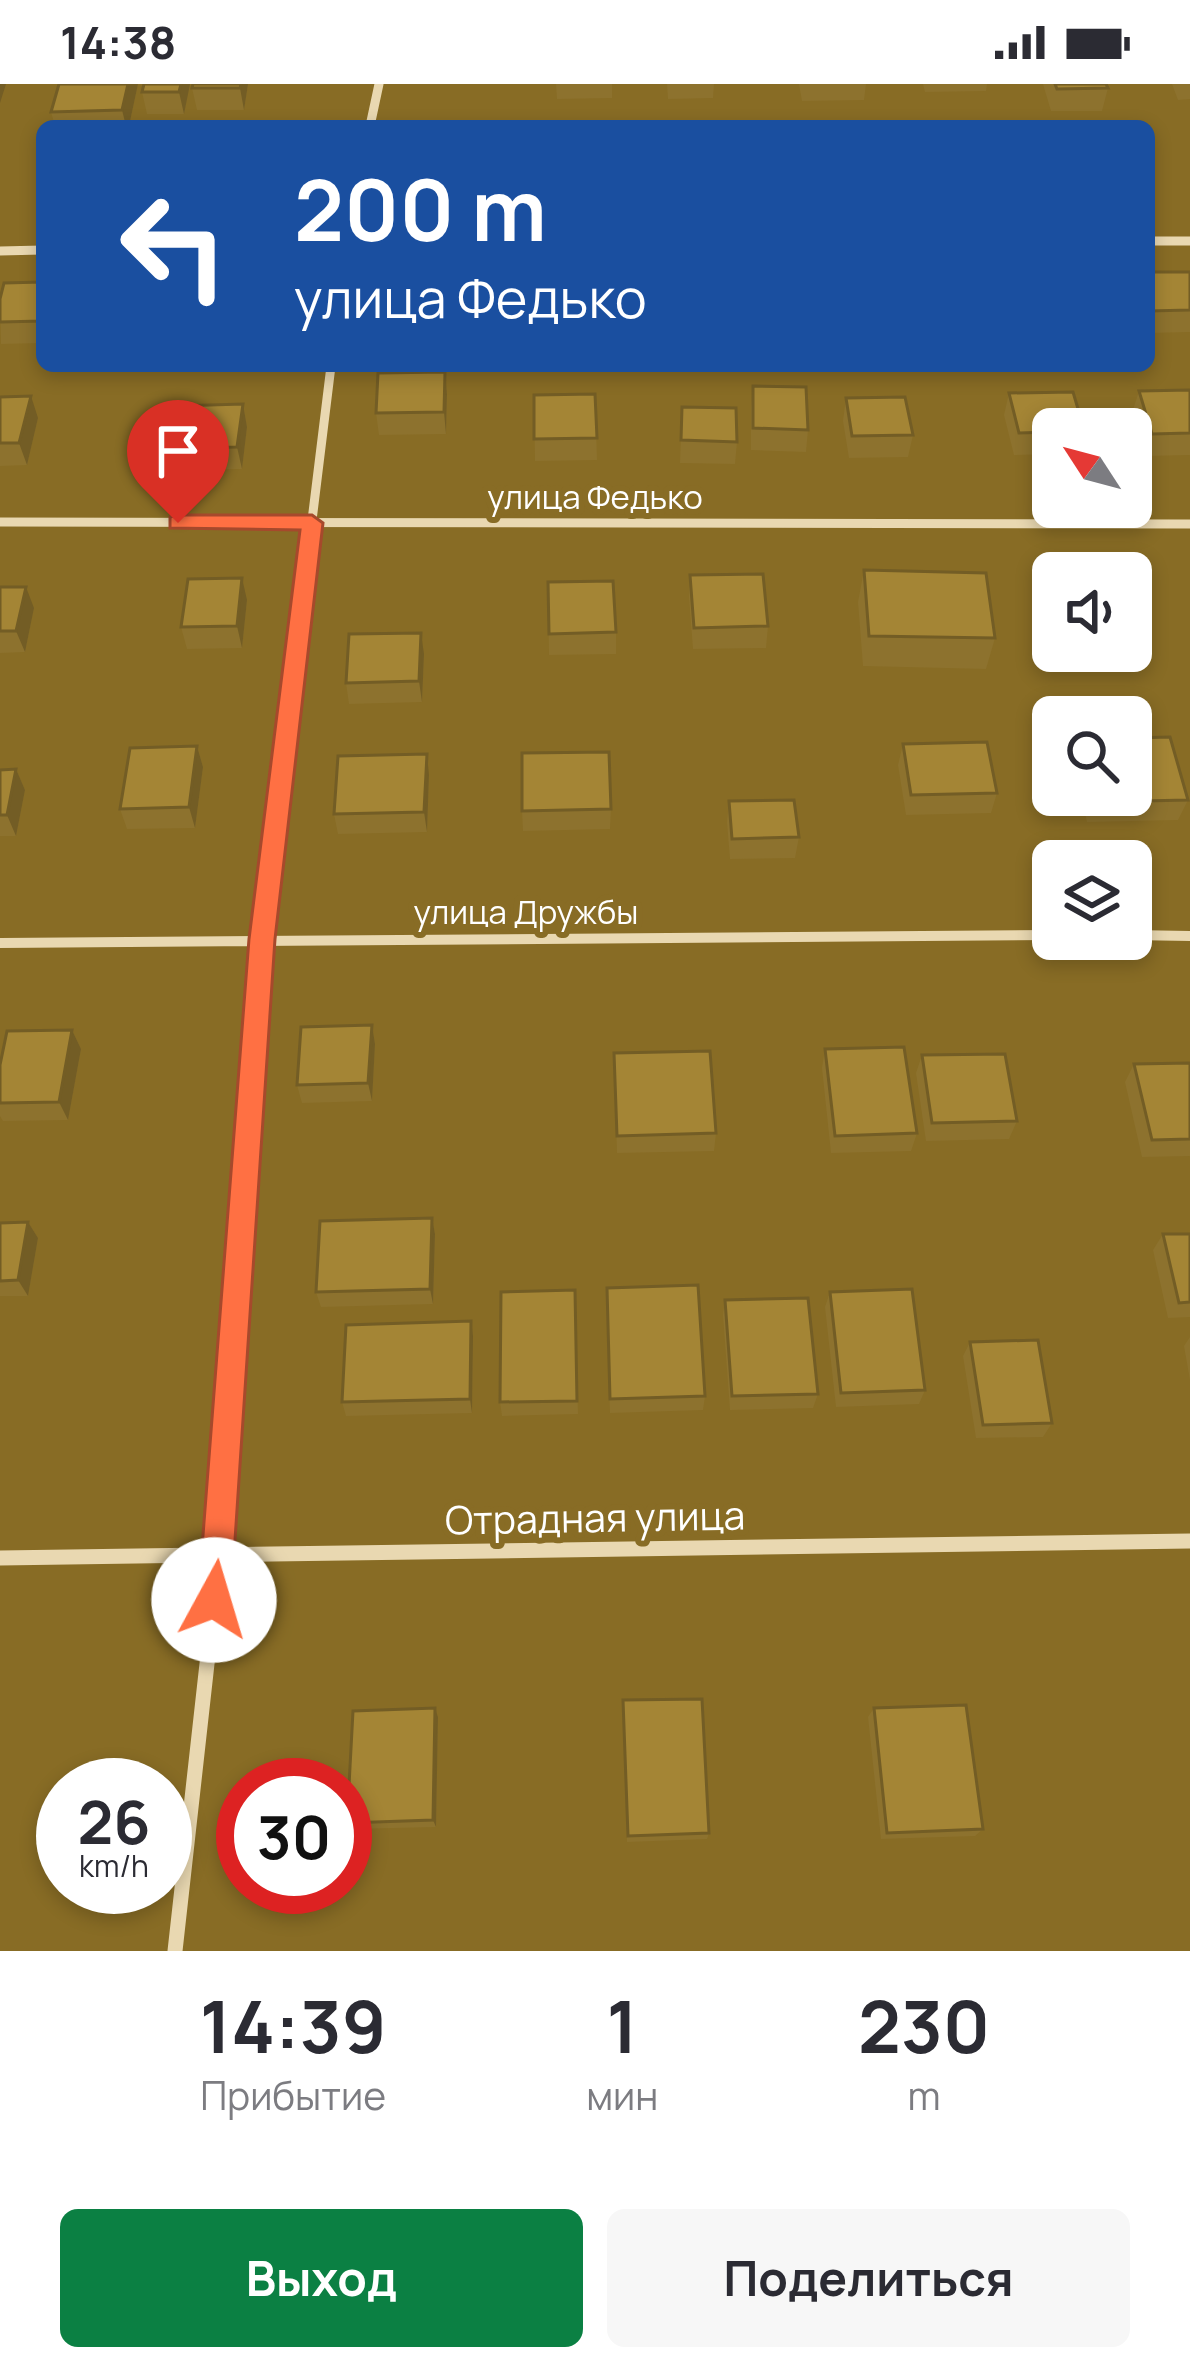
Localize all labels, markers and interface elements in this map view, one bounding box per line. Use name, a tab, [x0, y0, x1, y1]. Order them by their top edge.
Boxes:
text: 14:38	[60, 11, 176, 73]
text: 200 m	[294, 151, 547, 266]
icon: left	[96, 168, 252, 324]
text: улица Федько	[294, 260, 647, 334]
pin	[127, 400, 229, 523]
north arrow	[1032, 408, 1152, 528]
map controls	[1032, 408, 1152, 960]
icon: arrive	[145, 418, 211, 484]
street label: улица Федько	[487, 474, 703, 519]
button: sound	[1032, 552, 1152, 672]
button: search	[1032, 696, 1152, 816]
button: layers	[1032, 840, 1152, 960]
street label: улица Дружбы	[414, 889, 638, 934]
street label: Отрадная улица	[444, 1487, 746, 1547]
position arrow	[151, 1537, 277, 1663]
speed limit sign: 30	[216, 1758, 372, 1914]
text: 26	[77, 1780, 151, 1862]
text: km/h	[79, 1845, 149, 1886]
text: 14:39	[200, 1976, 386, 2075]
text: 1	[606, 1976, 638, 2075]
text: 230	[858, 1976, 990, 2075]
text: Прибытие	[200, 2068, 386, 2122]
text: мин	[586, 2068, 658, 2122]
text: m	[908, 2068, 941, 2122]
button: Выход	[60, 2209, 583, 2347]
button: Поделиться	[607, 2209, 1130, 2347]

